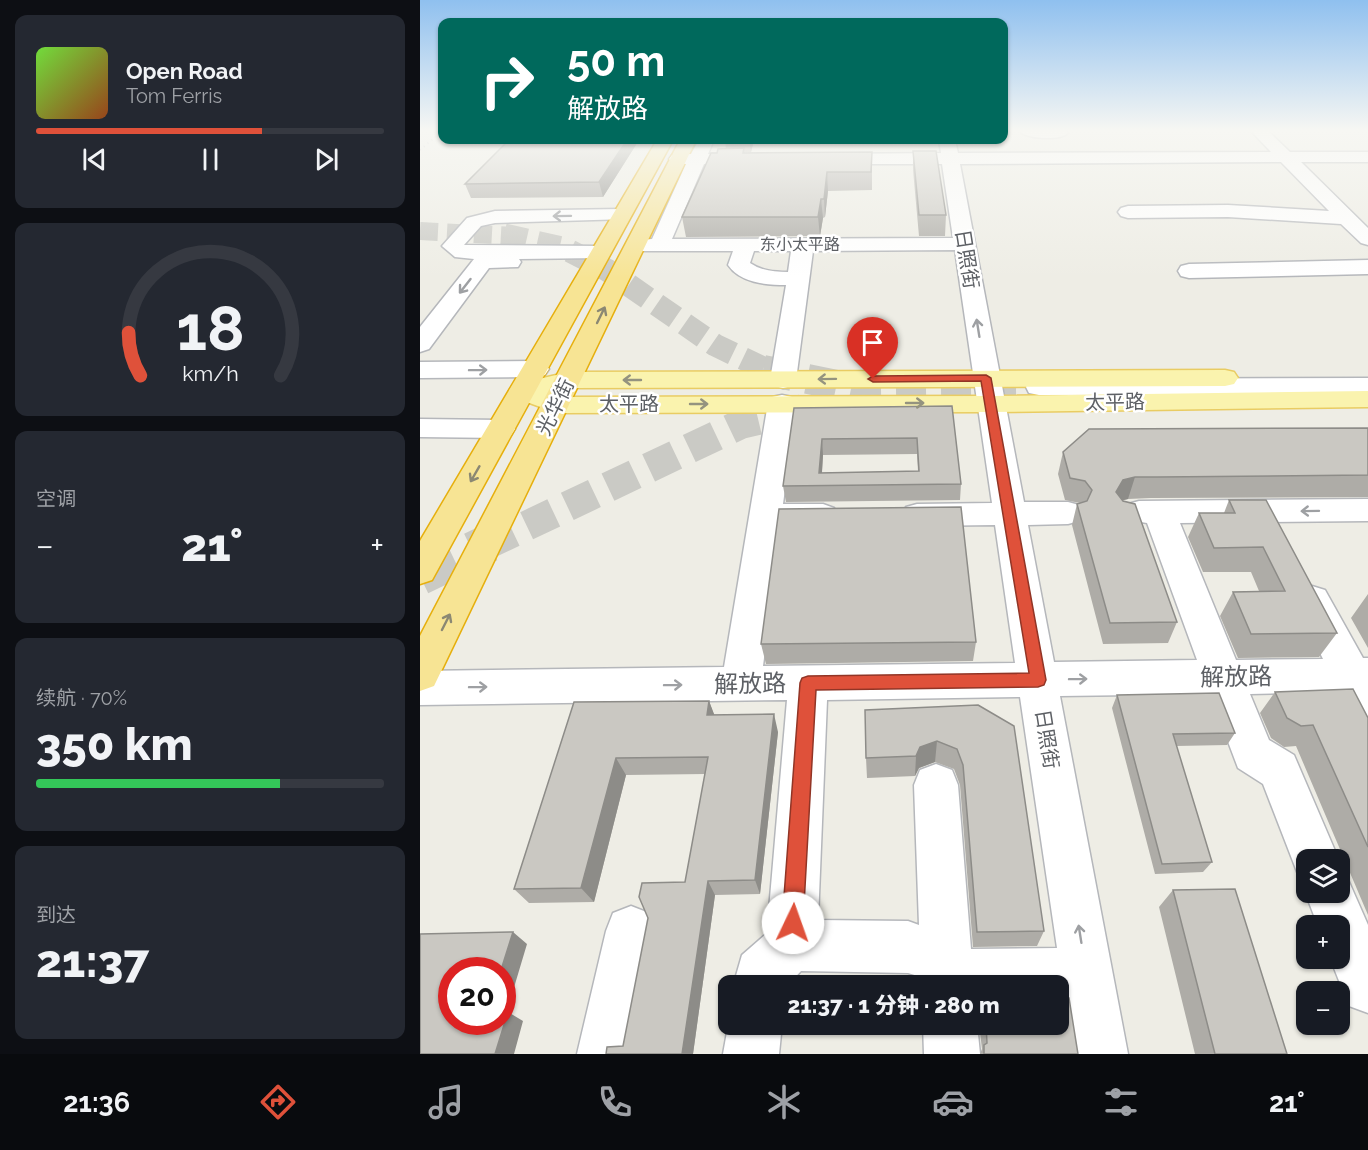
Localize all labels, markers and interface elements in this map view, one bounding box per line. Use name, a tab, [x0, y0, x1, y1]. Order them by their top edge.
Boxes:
text: 50 m	[567, 37, 665, 86]
icon: right	[468, 42, 546, 120]
text: Open Road	[126, 58, 243, 84]
text: Tom Ferris	[126, 84, 222, 108]
text: 解放路	[567, 93, 648, 124]
icon: previous	[78, 143, 111, 176]
icon: pause	[194, 143, 227, 176]
icon: next	[310, 143, 343, 176]
one-way arrow	[553, 210, 573, 222]
street label: 日照街	[950, 227, 984, 291]
street label: 东小太平路	[760, 235, 840, 254]
one-way arrow	[458, 278, 471, 294]
text: 18	[176, 291, 244, 365]
one-way arrow	[596, 306, 608, 324]
pin	[847, 317, 898, 379]
one-way arrow	[972, 318, 983, 338]
icon: arrive	[856, 326, 889, 359]
text: km/h	[182, 362, 238, 387]
one-way arrow	[467, 364, 487, 375]
one-way arrow	[622, 374, 642, 386]
one-way arrow	[817, 374, 837, 385]
street label: 光华街	[531, 375, 579, 439]
street label: 太平路	[1085, 389, 1145, 415]
street label: 太平路	[599, 392, 659, 416]
one-way arrow	[689, 398, 709, 410]
one-way arrow	[905, 398, 925, 409]
one-way arrow	[469, 465, 481, 482]
text: 空调	[36, 487, 76, 511]
one-way arrow	[1300, 505, 1320, 517]
text: 21°	[181, 519, 243, 572]
text: −	[36, 526, 54, 565]
text: +	[370, 526, 384, 565]
one-way arrow	[441, 614, 453, 632]
street label: 解放路	[1200, 661, 1272, 692]
street label: 解放路	[714, 668, 786, 699]
one-way arrow	[1068, 674, 1088, 685]
one-way arrow	[663, 679, 683, 691]
one-way arrow	[468, 682, 488, 693]
text: 续航 · 70%	[36, 686, 127, 710]
street label: 日照街	[1030, 707, 1064, 771]
text: 350 km	[36, 718, 193, 771]
map controls	[1296, 849, 1350, 1035]
button: layers	[1296, 849, 1350, 903]
position arrow	[761, 891, 825, 955]
text: 到达	[36, 903, 76, 927]
button: +	[1296, 915, 1350, 969]
one-way arrow	[1074, 925, 1085, 944]
text: 21:37	[36, 935, 149, 988]
speed limit sign: 20	[438, 957, 516, 1035]
button: −	[1296, 981, 1350, 1035]
text: 21:37 · 1 分钟 · 280 m	[787, 992, 1000, 1018]
icon: directions	[257, 1081, 299, 1123]
icon: music	[425, 1081, 467, 1123]
icon: phone	[594, 1081, 636, 1123]
icon: climate	[763, 1081, 805, 1123]
icon: car	[932, 1081, 974, 1123]
icon: filters	[1100, 1081, 1142, 1123]
text: 21:36	[63, 1087, 130, 1118]
text: 21°	[1269, 1087, 1305, 1118]

